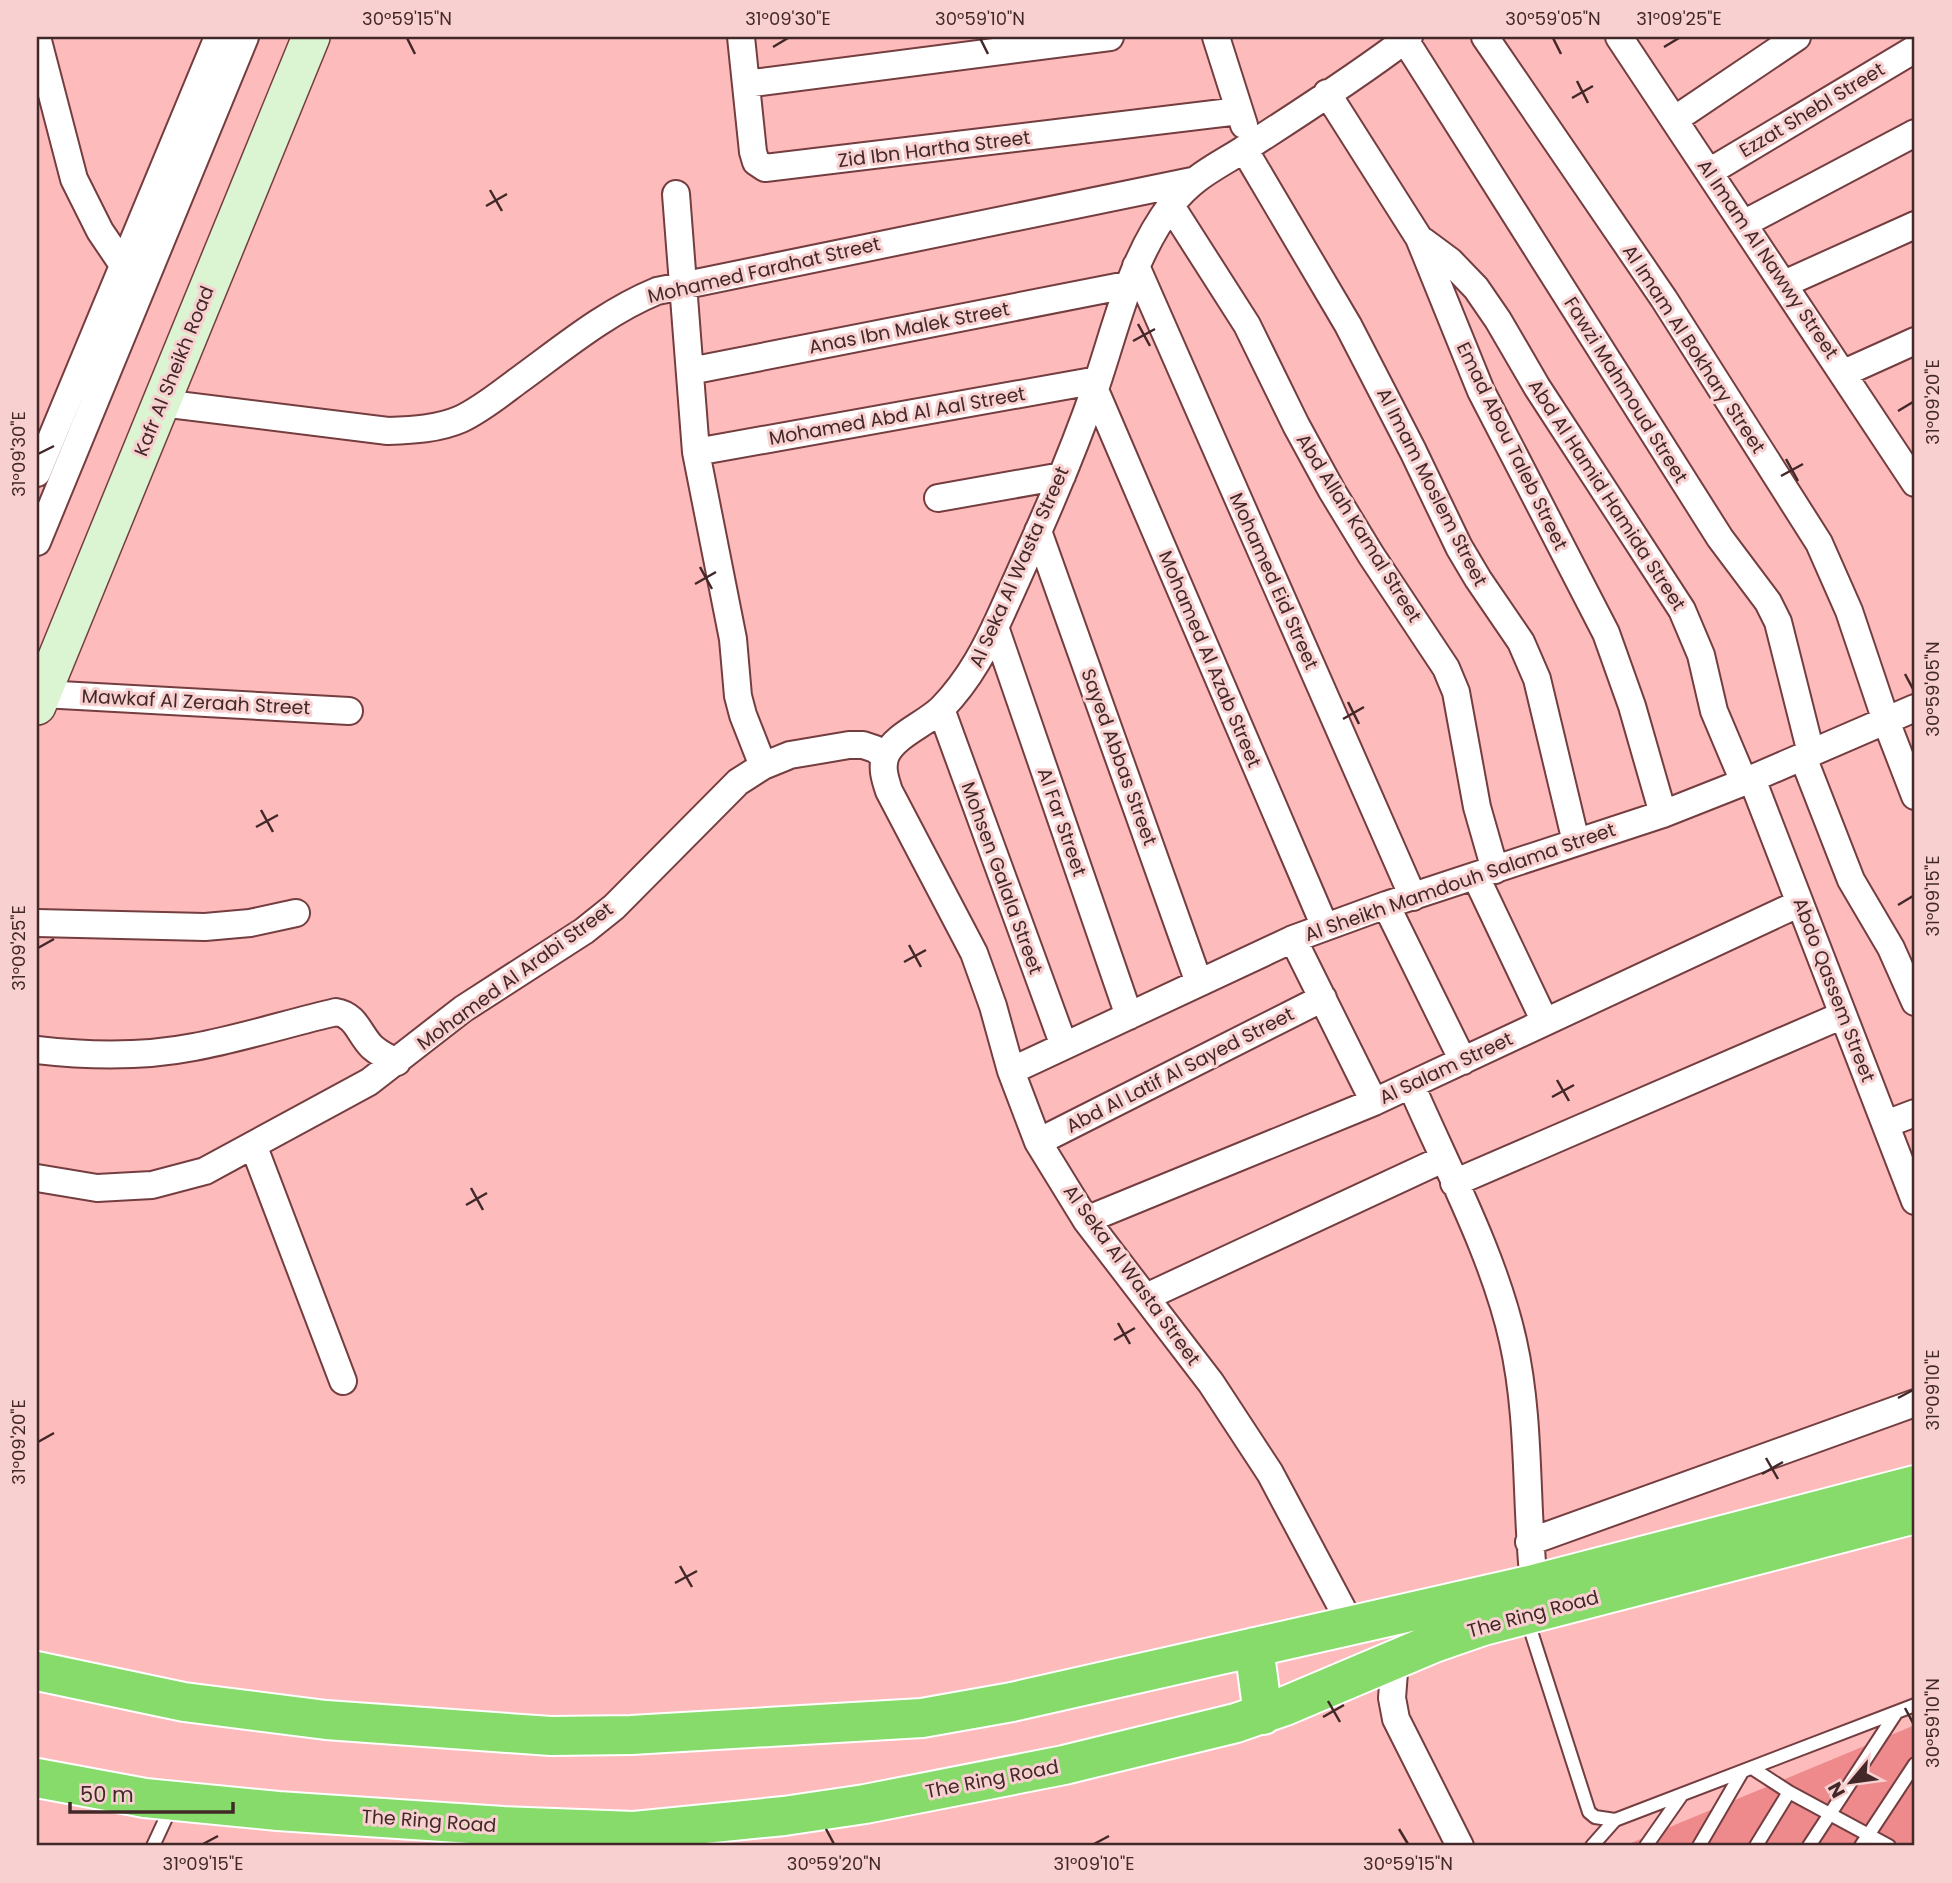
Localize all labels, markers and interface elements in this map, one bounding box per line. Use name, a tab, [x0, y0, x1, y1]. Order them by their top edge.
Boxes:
text: 30°59'15"N	[362, 6, 452, 31]
text: 31°09'30"E	[745, 6, 831, 31]
text: 30°59'10"N	[935, 6, 1025, 31]
text: 30°59'05"N	[1505, 6, 1601, 31]
text: 31°09'25"E	[1636, 6, 1722, 31]
street label: Ezzat Shebl Street	[1734, 56, 1890, 164]
street label: Zid Ibn Hartha Street	[836, 124, 1032, 174]
street label: Al Imam Al Nawwy Street	[1691, 154, 1845, 364]
street label: Mohamed Farahat Street	[645, 230, 883, 310]
street label: Al Imam Al Bokhary Street	[1616, 239, 1772, 459]
street label: Kafr Al Sheikh Road	[128, 282, 220, 460]
street label: Fawzi Mahmoud Street	[1558, 292, 1695, 488]
street label: Anas Ibn Malek Street	[806, 295, 1012, 361]
street label: Emad Abou Taleb Street	[1450, 338, 1574, 555]
text: 31°09'20"E	[1920, 359, 1945, 445]
street label: Abd Al Hamid Hamida Street	[1522, 374, 1692, 616]
street label: Mohamed Abd Al Aal Street	[767, 380, 1027, 452]
street label: Al Imam Moslem Street	[1370, 383, 1494, 591]
text: 31°09'30"E	[6, 411, 31, 497]
street label: Abd Allah Kamal Street	[1290, 428, 1428, 628]
street label: Al Seka Al Wasta Street	[962, 462, 1076, 672]
street label: Mohamed Eid Street	[1223, 488, 1325, 674]
street label: Mohamed Al Azab Street	[1152, 546, 1268, 772]
text: 30°59'05"N	[1920, 641, 1945, 737]
street label: Sayed Abbas Street	[1074, 665, 1164, 849]
street label: Mawkaf Al Zeraah Street	[81, 683, 311, 721]
street label: Al Far Street	[1031, 764, 1093, 880]
street label: Mohsen Galala Street	[955, 778, 1049, 978]
street label: Al Sheikh Mamdouh Salama Street	[1301, 816, 1619, 948]
text: 31°09'15"E	[1920, 856, 1945, 936]
street label: Abdo Qassem Street	[1786, 894, 1882, 1086]
street label: Mohamed Al Arabi Street	[411, 896, 619, 1056]
text: 31°09'25"E	[6, 905, 31, 991]
street label: Abd Al Latif Al Sayed Street	[1061, 1001, 1299, 1139]
street label: Al Salam Street	[1375, 1025, 1517, 1111]
street label: Al Seka Al Wasta Street	[1057, 1179, 1207, 1371]
text: 31°09'10"E	[1920, 1350, 1945, 1430]
text: 31°09'20"E	[6, 1399, 31, 1485]
street label: The Ring Road	[1464, 1583, 1602, 1645]
text: 30°59'10"N	[1920, 1678, 1945, 1768]
north arrow	[1815, 1746, 1885, 1816]
street label: The Ring Road	[923, 1753, 1061, 1805]
scale bar	[70, 1771, 233, 1815]
text: N	[1821, 1777, 1852, 1803]
text: 50 m	[80, 1780, 134, 1809]
street label: The Ring Road	[361, 1803, 497, 1839]
text: 31°09'15"E	[163, 1851, 243, 1876]
text: 30°59'20"N	[787, 1851, 881, 1876]
text: 31°09'10"E	[1054, 1851, 1134, 1876]
text: 30°59'15"N	[1363, 1851, 1453, 1876]

